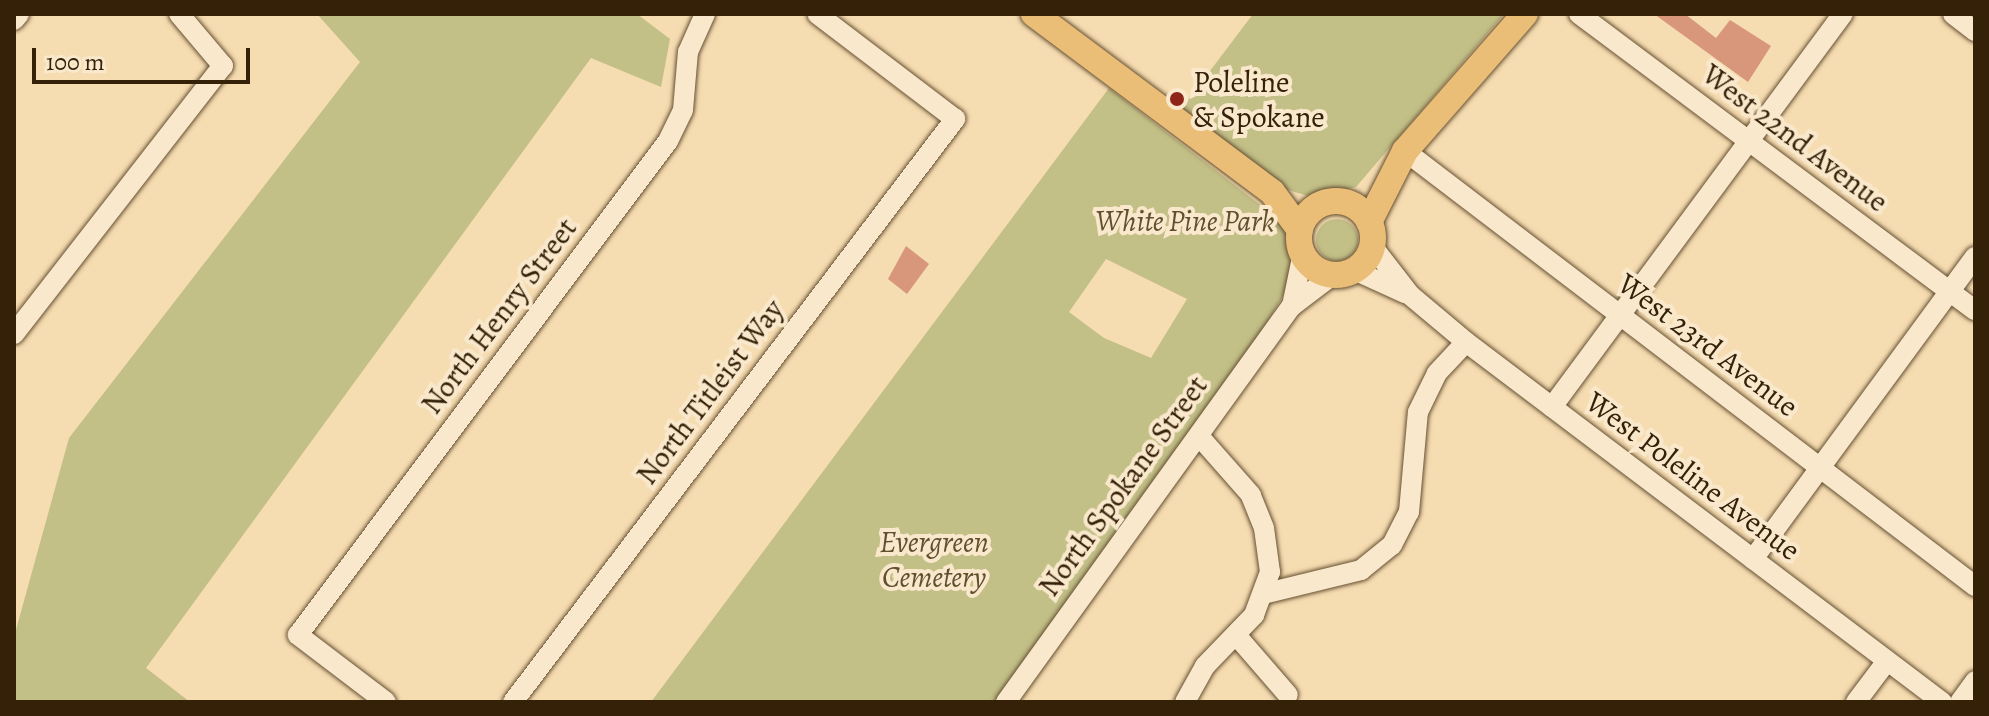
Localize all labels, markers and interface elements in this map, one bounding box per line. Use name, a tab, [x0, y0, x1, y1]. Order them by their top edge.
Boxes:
scale bar	[36, 32, 254, 82]
text: 100 m	[46, 46, 105, 78]
street label: West 22nd Avenue	[1695, 56, 1895, 220]
place label: Poleline & Spokane	[1193, 64, 1325, 134]
marker: Poleline & Spokane	[1168, 90, 1186, 108]
park label: White Pine Park	[1095, 203, 1275, 239]
street label: North Henry Street	[414, 211, 584, 421]
street label: West 23rd Avenue	[1611, 266, 1805, 424]
street label: North Titleist Way	[629, 292, 791, 492]
street label: North Spokane Street	[1031, 369, 1215, 603]
street label: West Poleline Avenue	[1579, 384, 1807, 568]
park label: Evergreen Cemetery	[879, 524, 989, 594]

